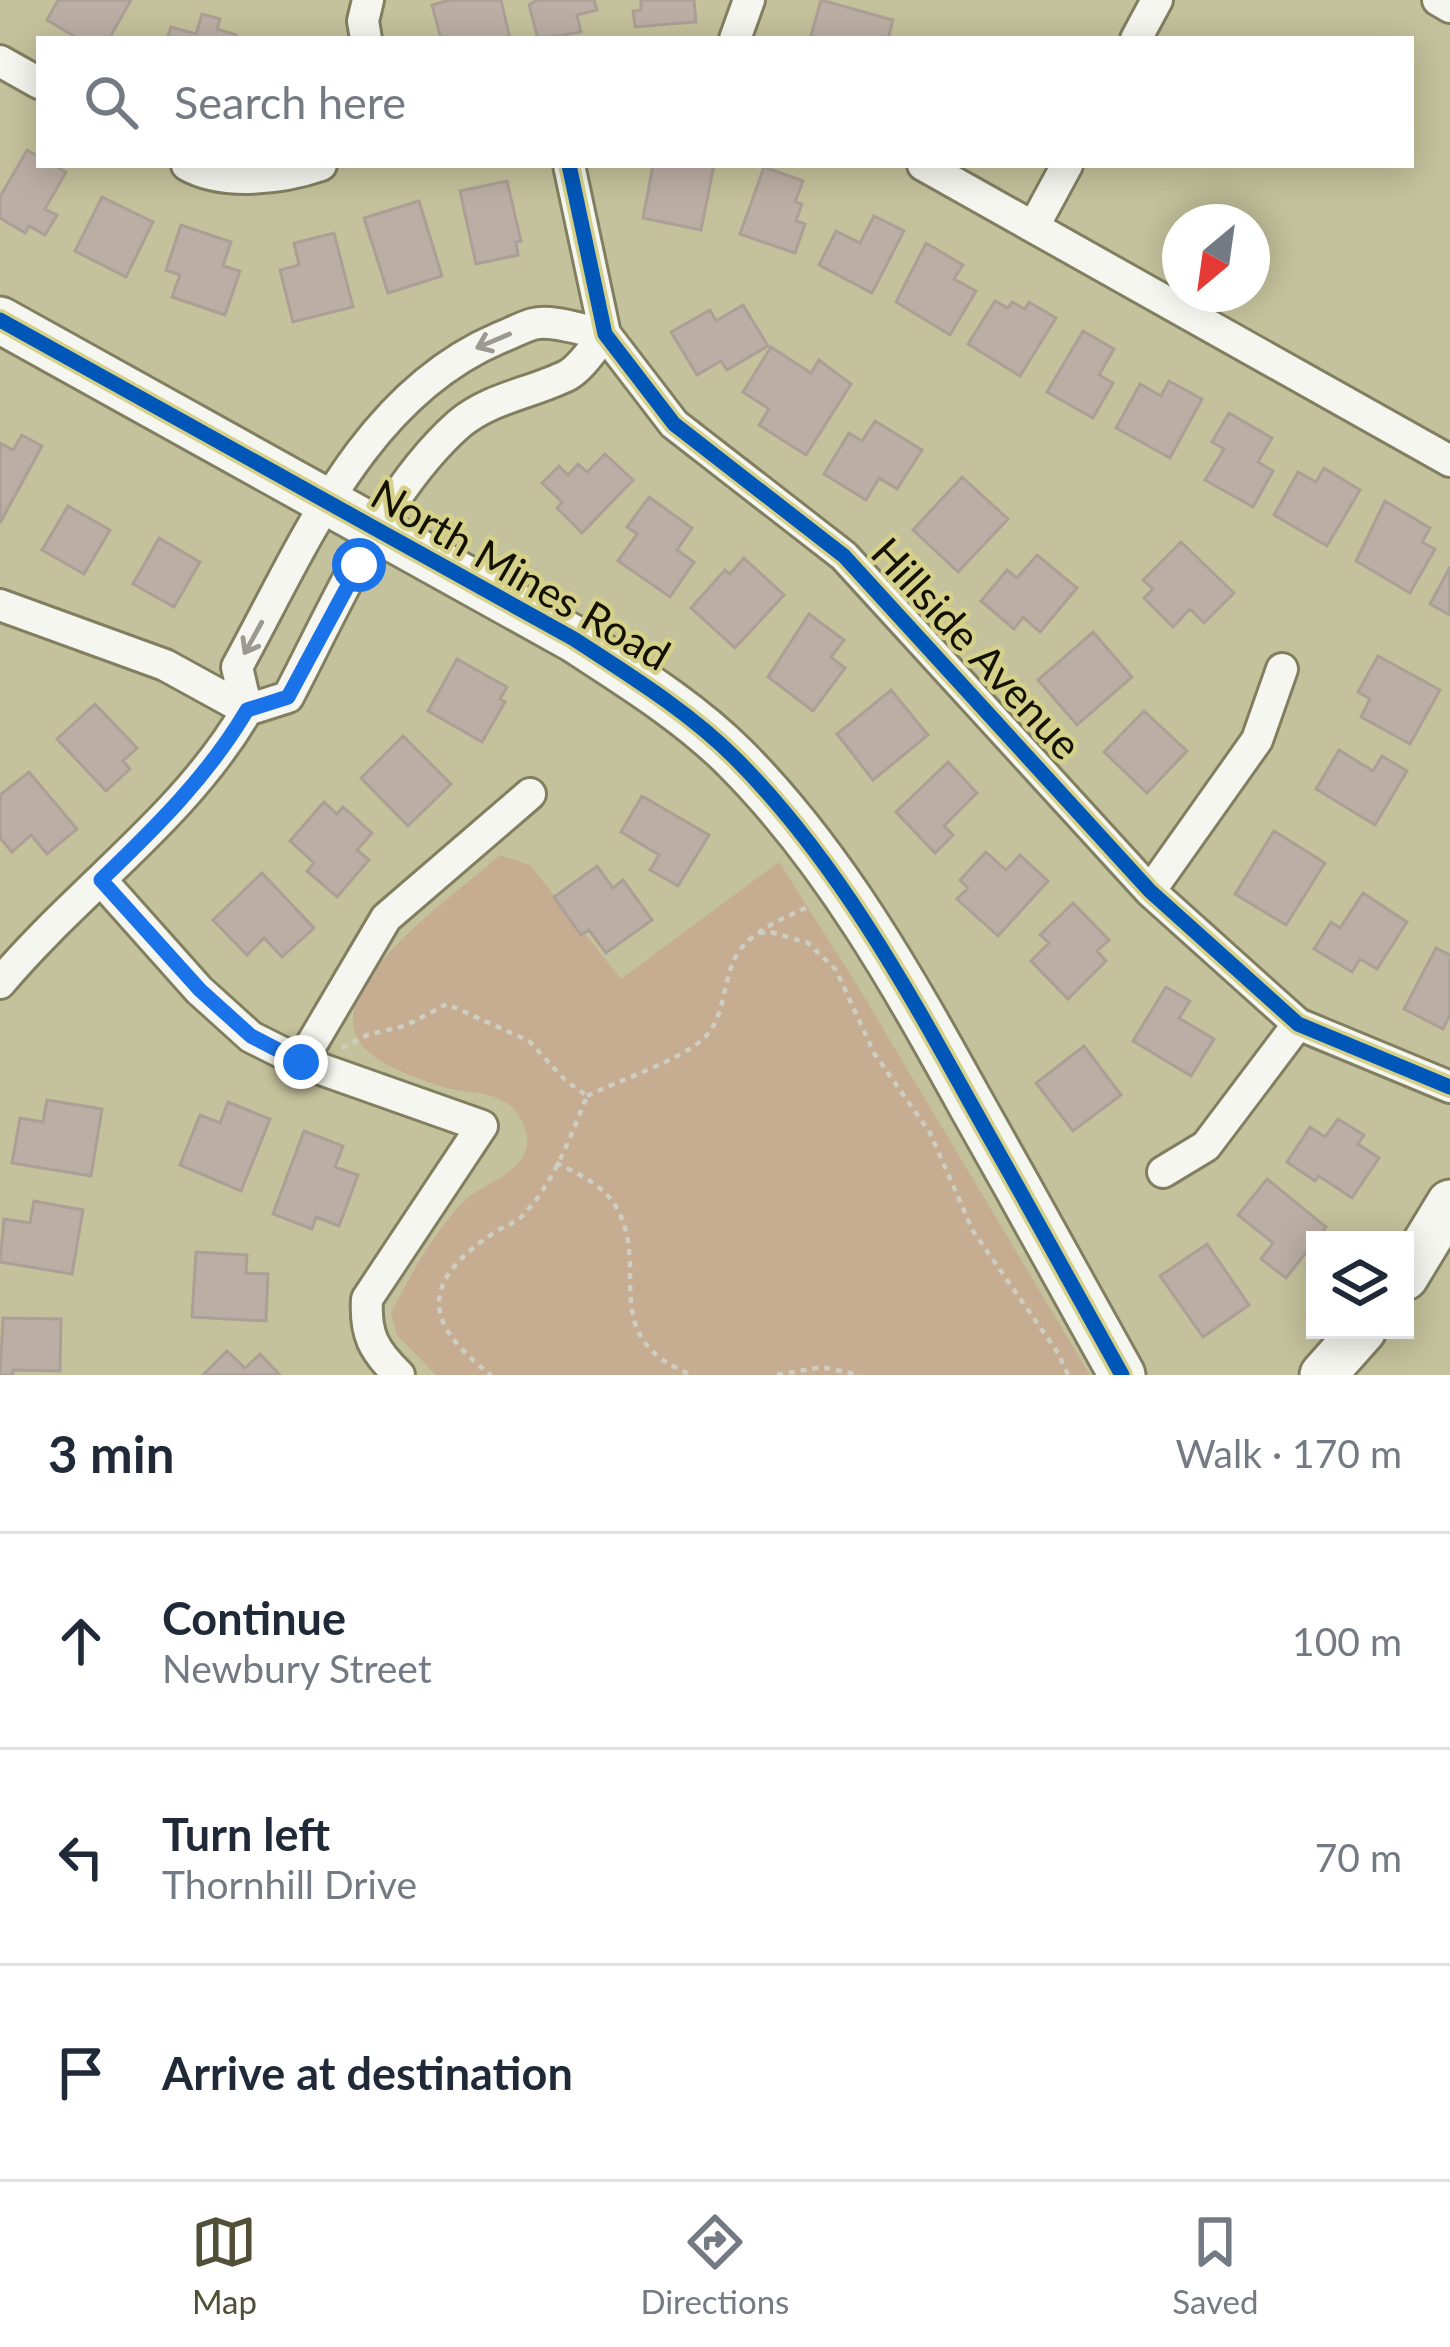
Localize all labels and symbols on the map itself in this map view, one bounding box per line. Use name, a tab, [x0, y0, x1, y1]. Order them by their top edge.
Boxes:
north arrow	[1162, 204, 1270, 312]
one-way arrow	[475, 332, 512, 353]
street label: North Mines Road	[363, 468, 679, 680]
street label: Hillside Avenue	[862, 527, 1092, 769]
route start	[332, 538, 386, 592]
one-way arrow	[241, 619, 264, 654]
route end	[274, 1035, 328, 1089]

